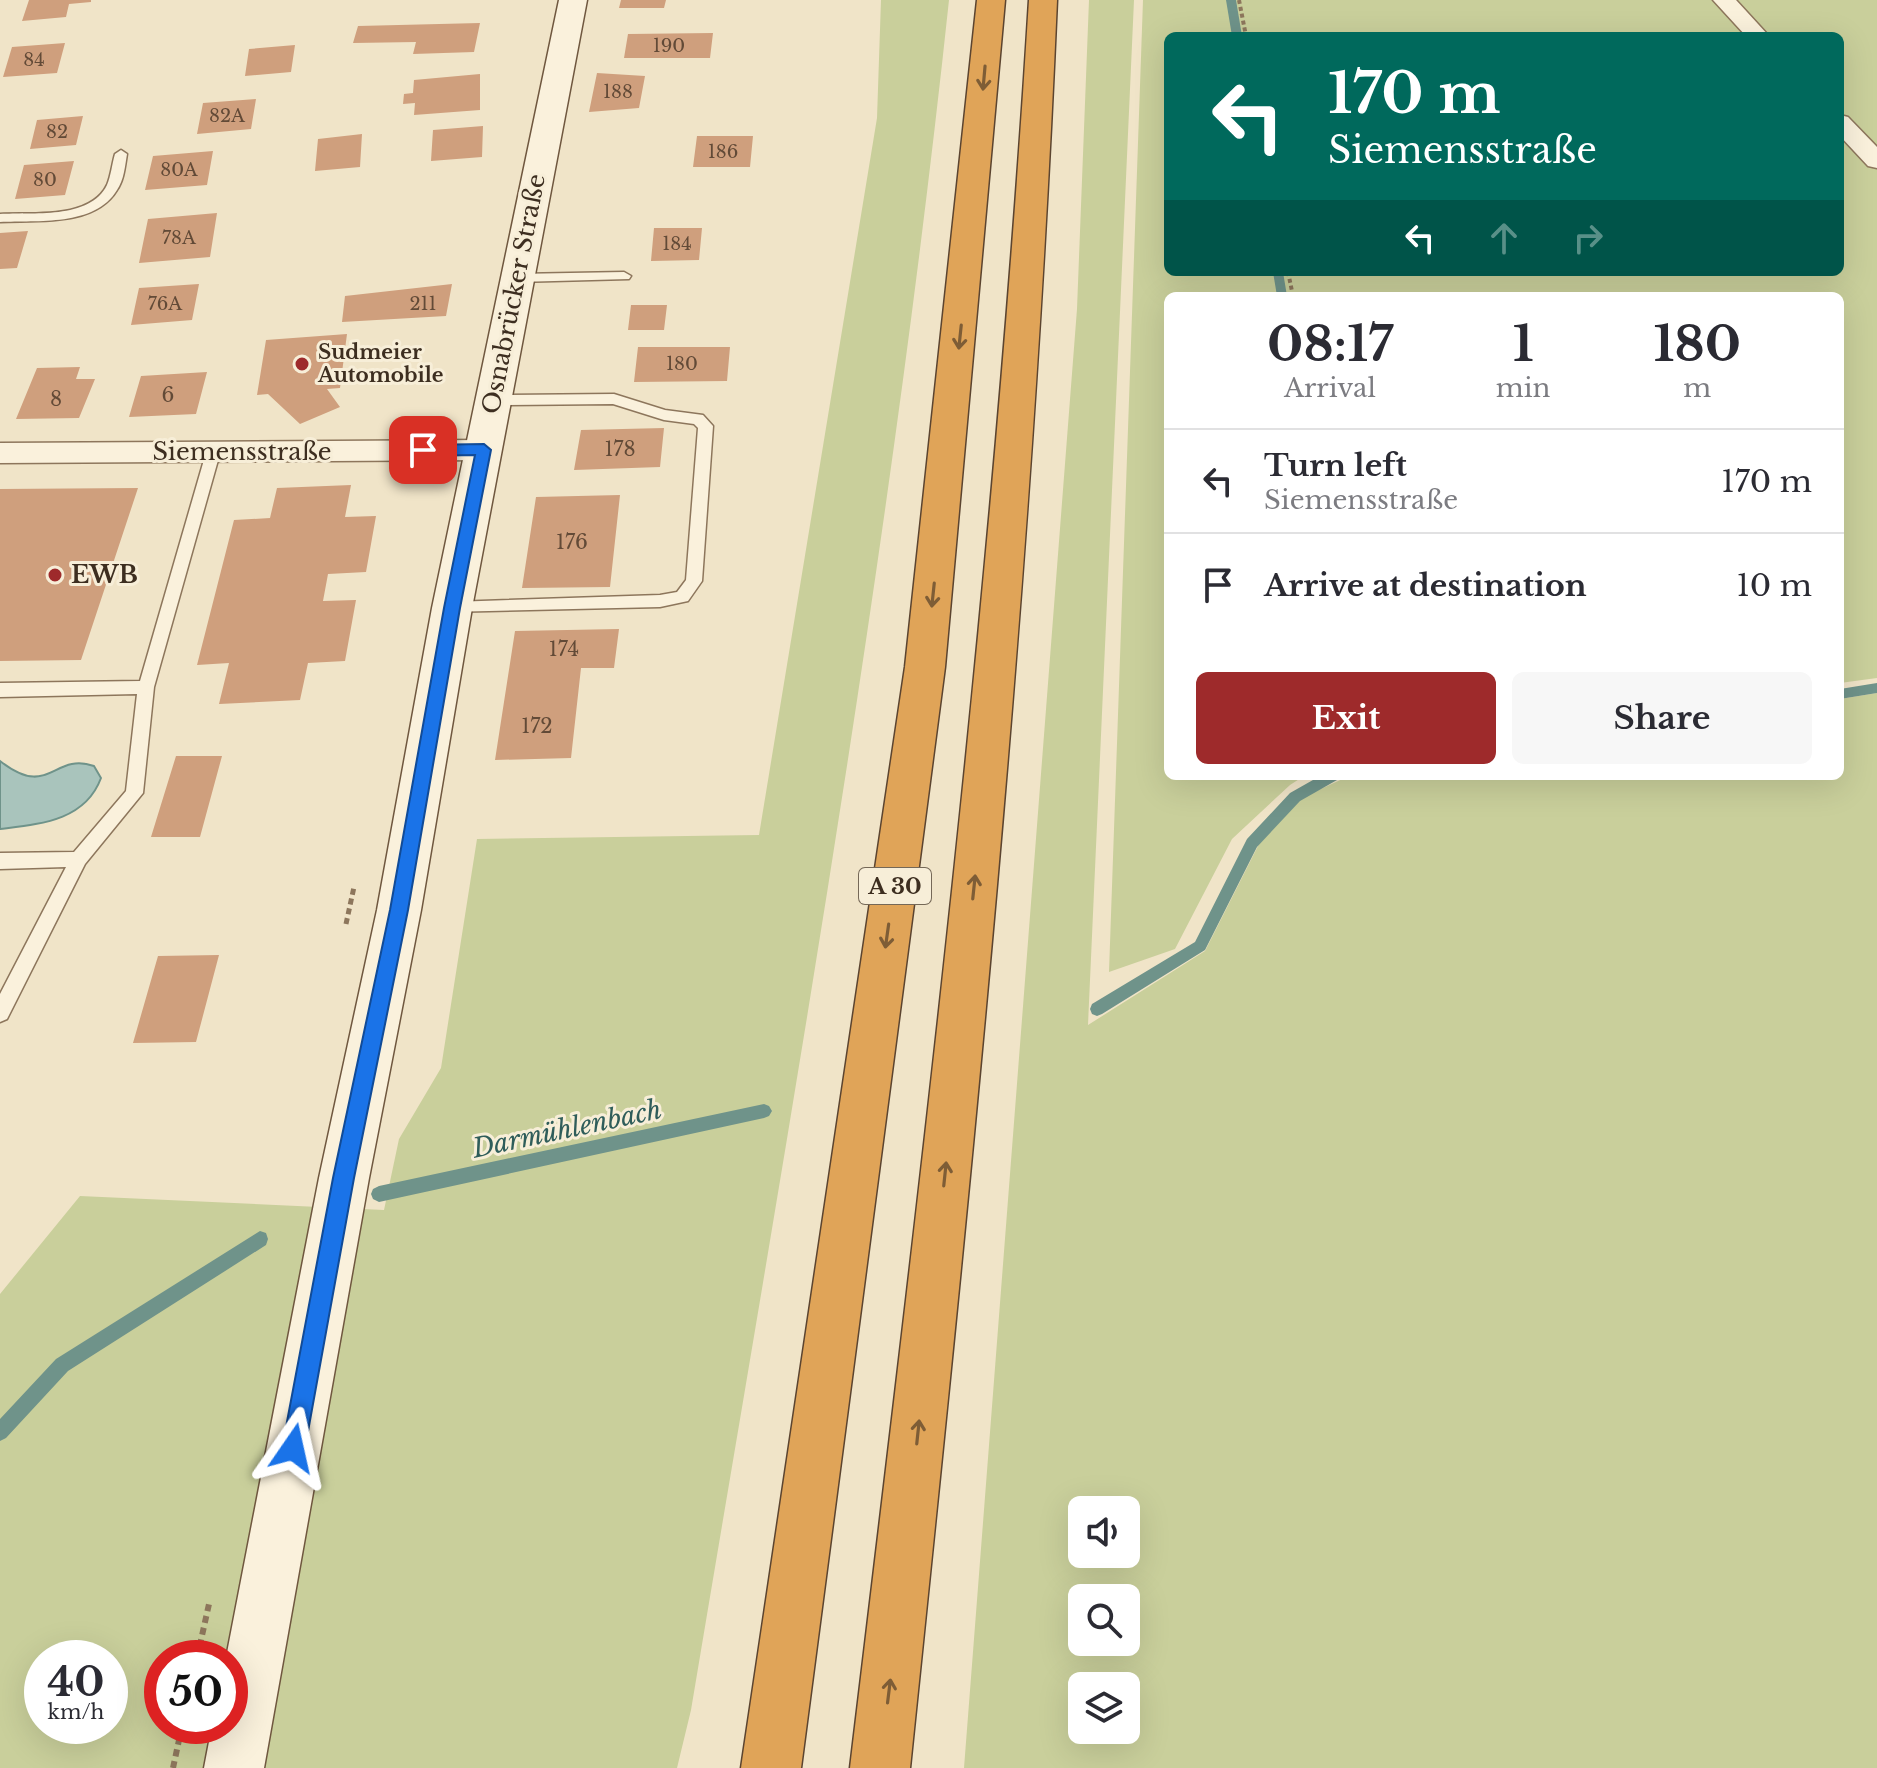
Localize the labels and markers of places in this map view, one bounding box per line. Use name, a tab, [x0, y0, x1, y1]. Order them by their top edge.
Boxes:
place label: Sudmeier Automobile	[317, 340, 444, 387]
marker: Sudmeier Automobile	[293, 355, 311, 373]
pin	[389, 416, 457, 484]
place label: EWB	[71, 560, 138, 589]
marker: EWB	[46, 566, 64, 584]

